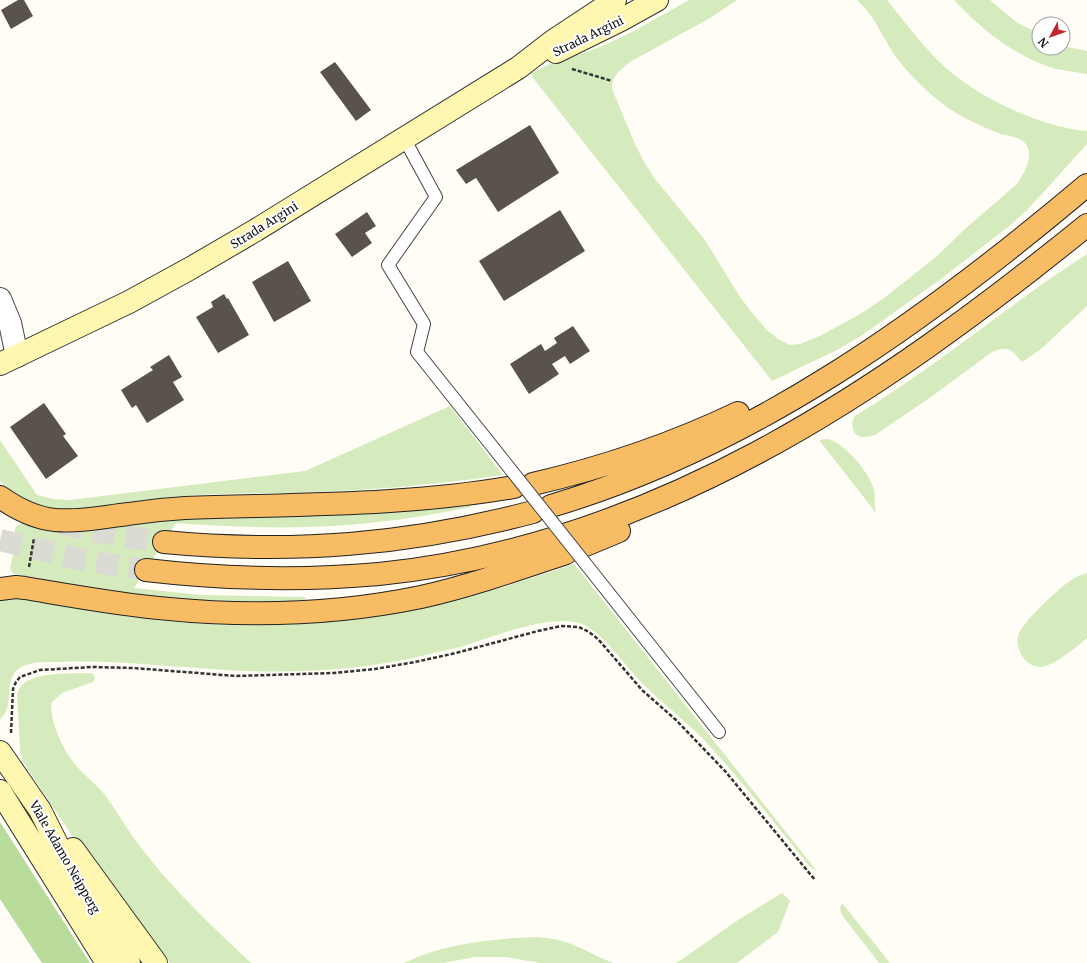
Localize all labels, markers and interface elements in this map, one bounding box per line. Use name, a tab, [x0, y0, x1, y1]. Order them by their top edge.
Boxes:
street label: Strada Argini	[550, 12, 626, 60]
north arrow	[1031, 16, 1071, 56]
text: N	[1035, 34, 1052, 50]
street label: Strada Argini	[227, 198, 301, 252]
street label: Viale Adamo Neipperg	[26, 797, 104, 917]

